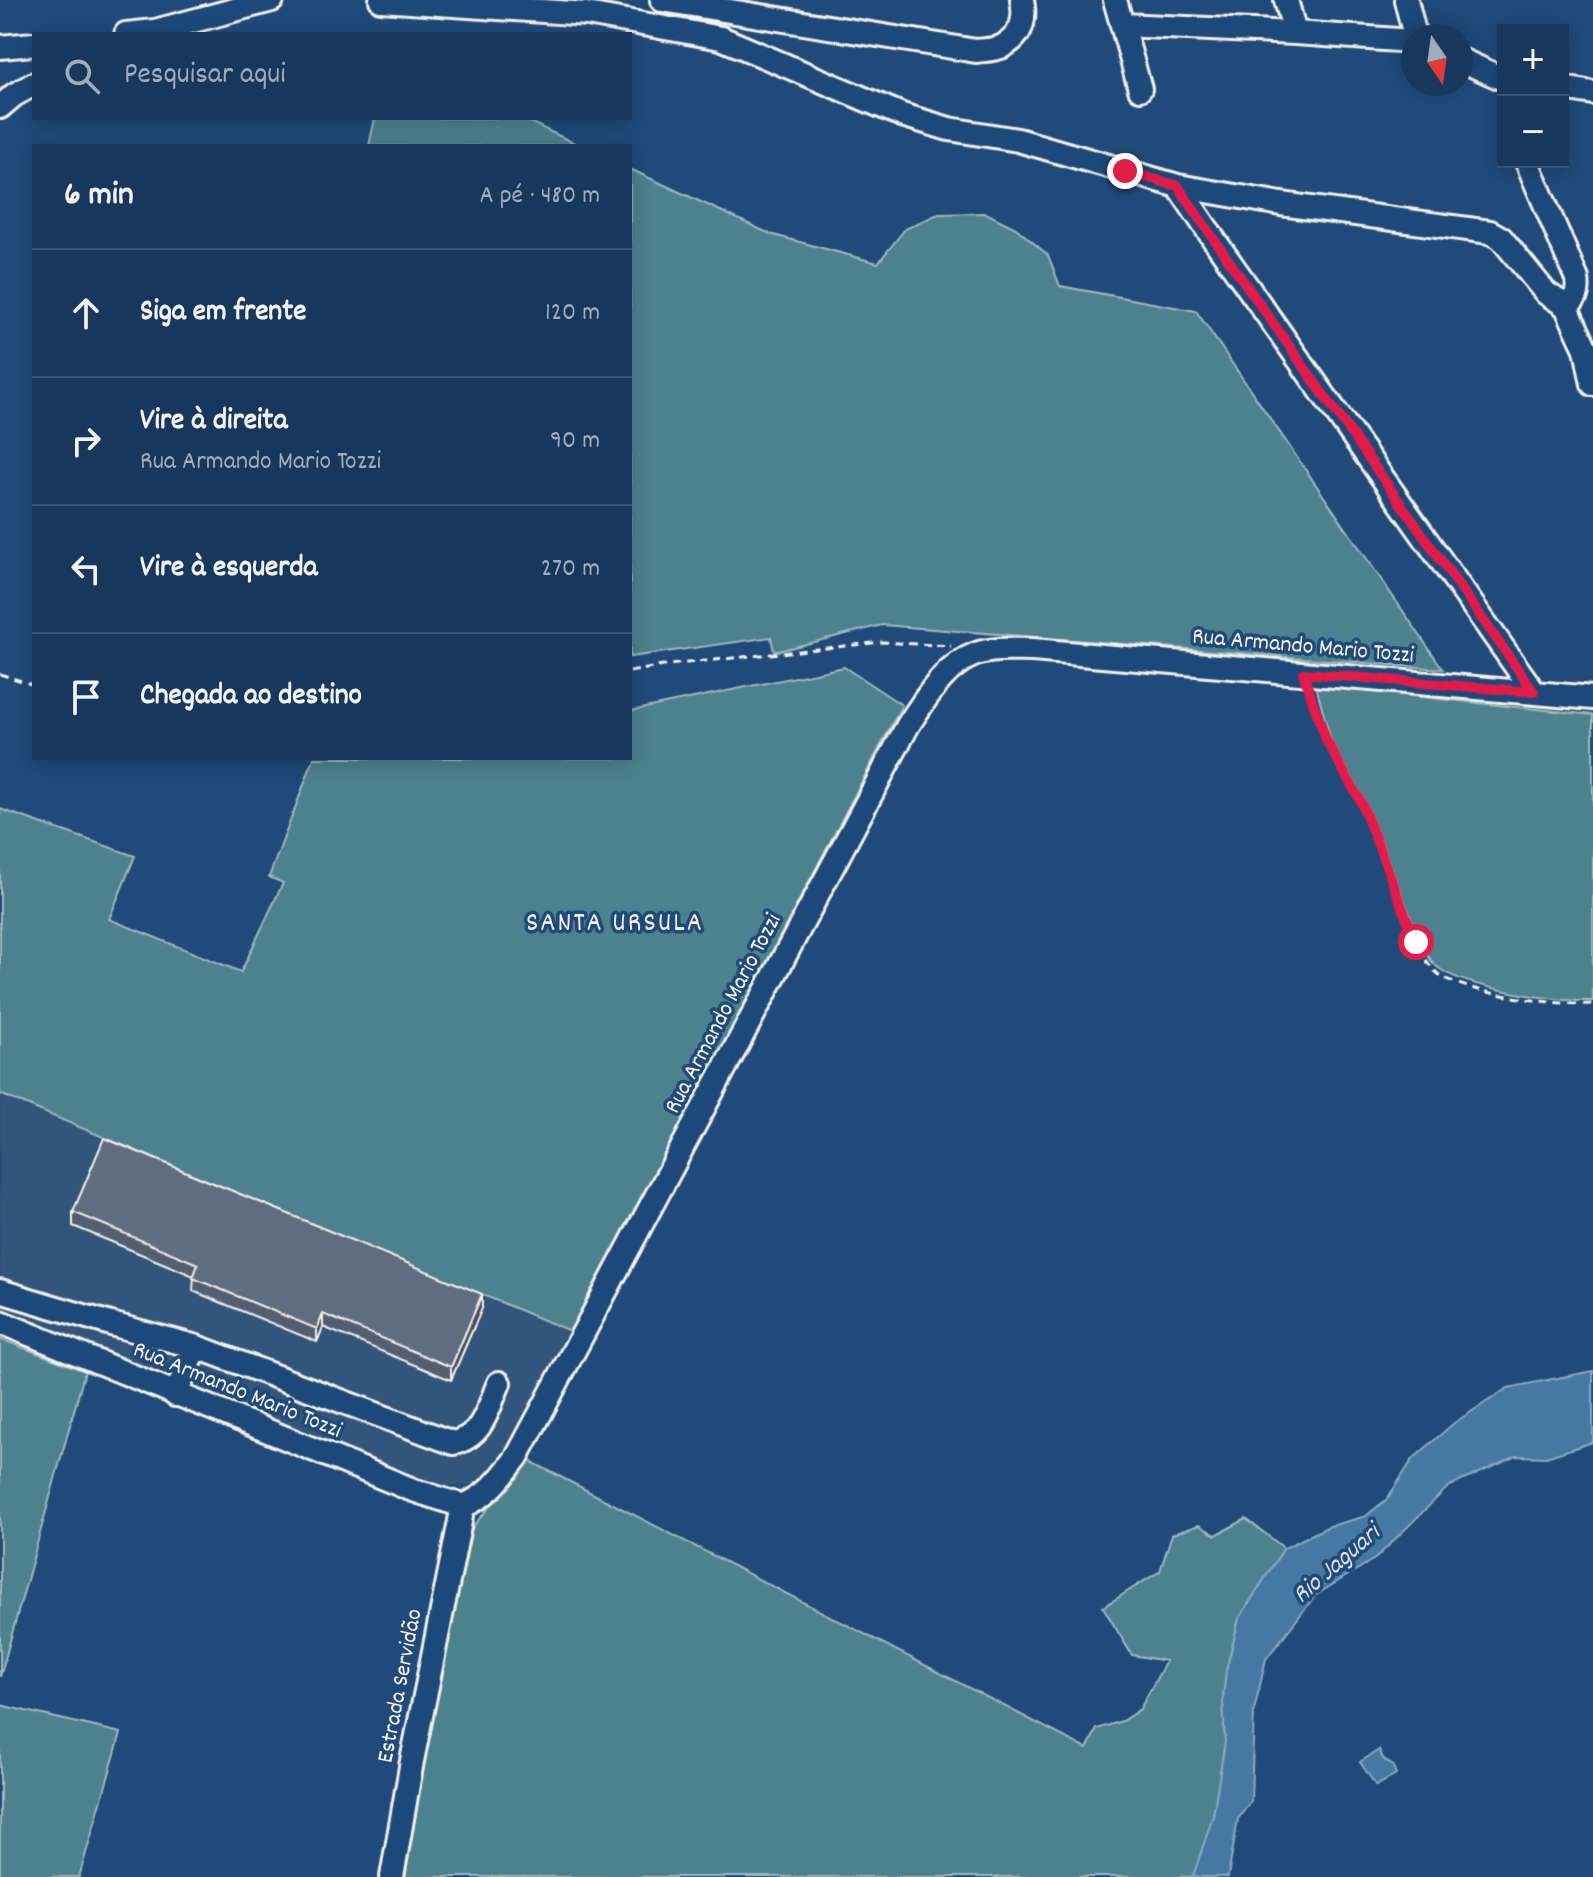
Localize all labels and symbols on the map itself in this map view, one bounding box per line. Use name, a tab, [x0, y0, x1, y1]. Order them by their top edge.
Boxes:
north arrow	[1401, 24, 1473, 96]
route end	[1107, 153, 1143, 189]
street label: Rua Armando Mario Tozzi	[1191, 620, 1415, 674]
district label: SANTA URSULA	[526, 905, 704, 945]
street label: Rua Armando Mario Tozzi	[657, 908, 791, 1120]
route start	[1398, 924, 1434, 960]
street label: Rua Armando Mario Tozzi	[127, 1334, 347, 1448]
water label: Rio Jaguari	[1285, 1514, 1392, 1614]
street label: Estrada Servidão	[369, 1606, 433, 1766]

